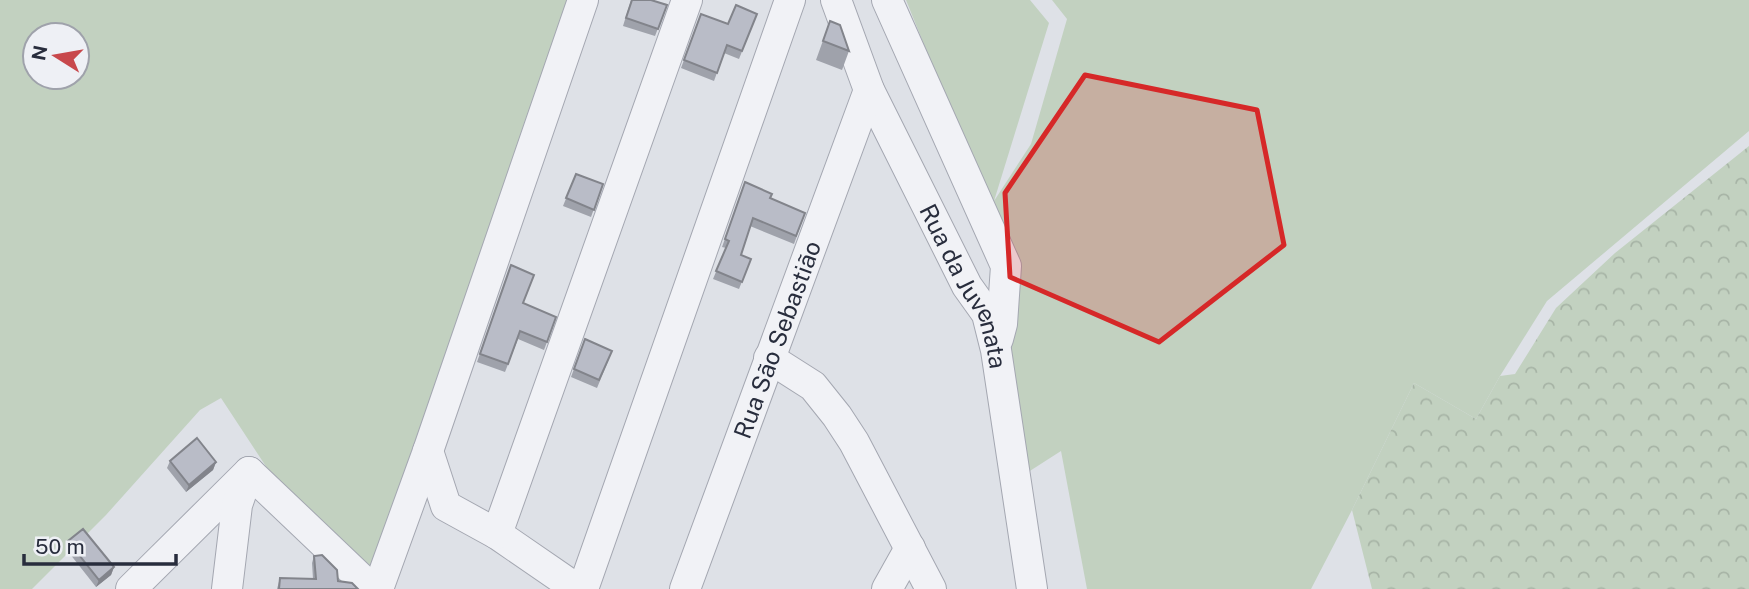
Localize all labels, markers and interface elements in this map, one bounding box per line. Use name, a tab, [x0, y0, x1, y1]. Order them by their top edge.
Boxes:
north arrow	[21, 21, 91, 91]
text: N	[27, 43, 52, 62]
street label: Rua da Juvenata	[914, 199, 1013, 370]
street label: Rua São Sebastião	[728, 237, 826, 442]
scale bar	[24, 522, 177, 566]
text: 50 m	[35, 534, 85, 559]

